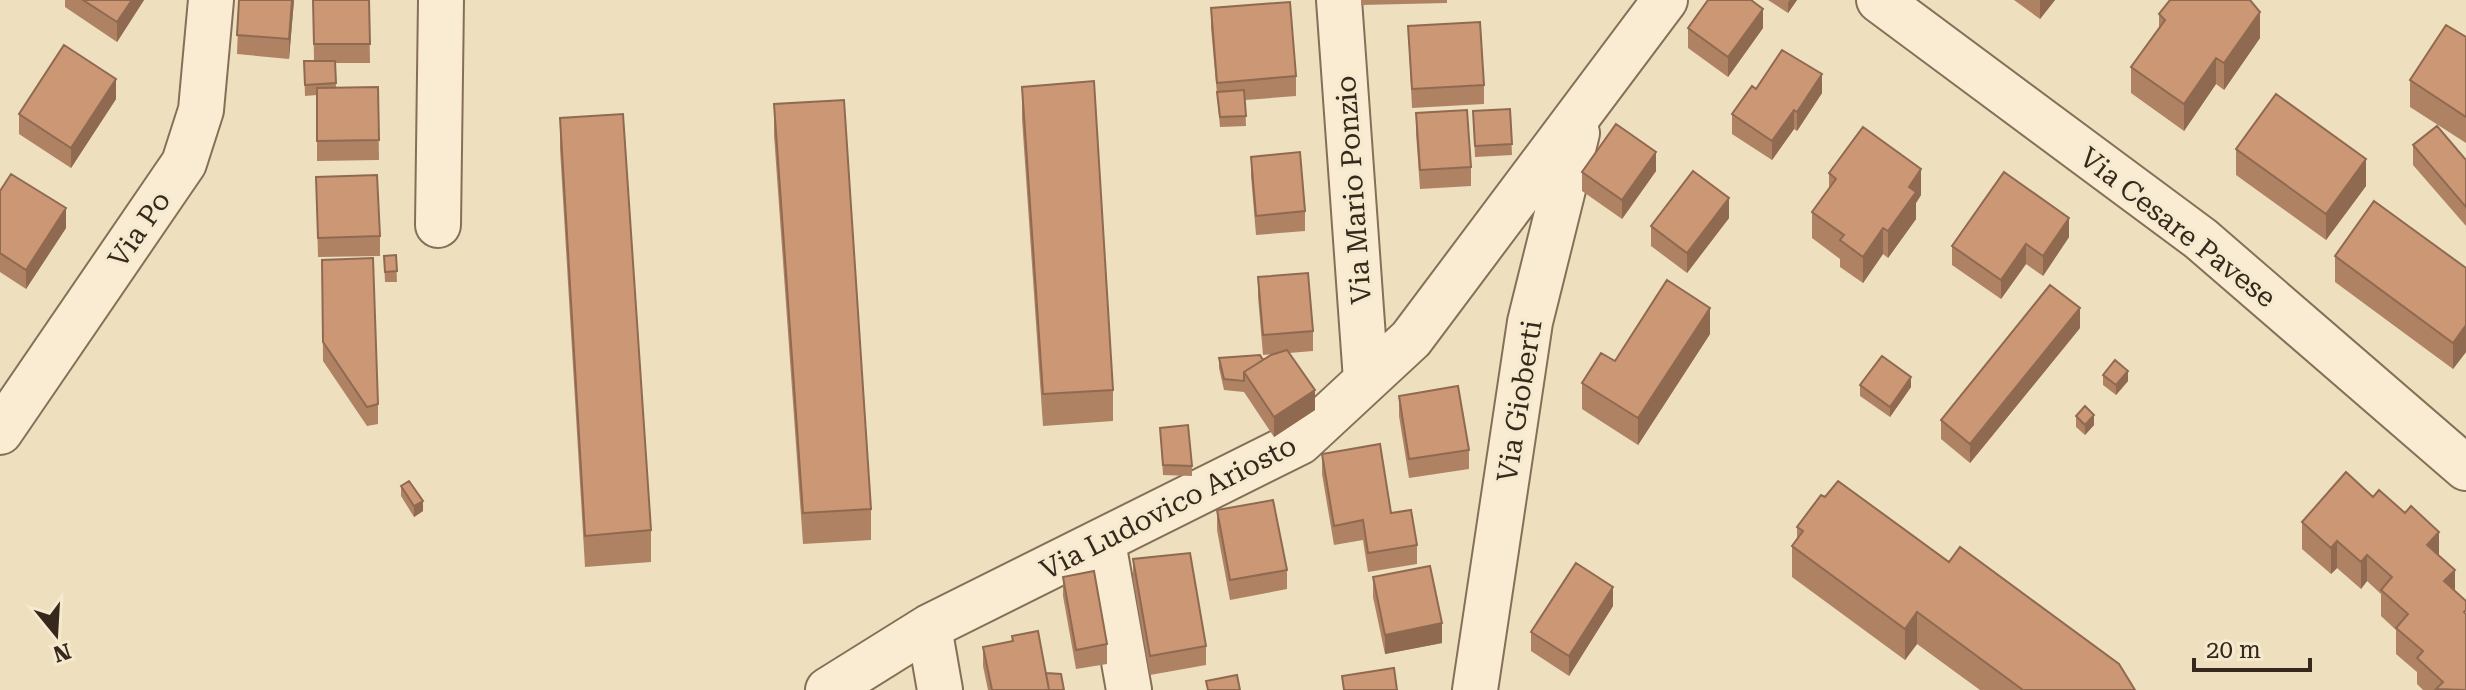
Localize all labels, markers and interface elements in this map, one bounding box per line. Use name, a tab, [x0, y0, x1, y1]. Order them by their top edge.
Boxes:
street label: Via Mario Ponzio	[1329, 75, 1378, 305]
street label: Via Cesare Pavese	[2073, 141, 2282, 314]
street label: Via Po	[101, 185, 177, 274]
street label: Via Gioberti	[1490, 318, 1549, 484]
street label: Via Ludovico Ariosto	[1035, 428, 1302, 586]
north arrow	[16, 594, 96, 674]
scale bar	[2194, 622, 2310, 672]
text: 20 m	[2206, 636, 2261, 664]
text: N	[50, 638, 74, 667]

